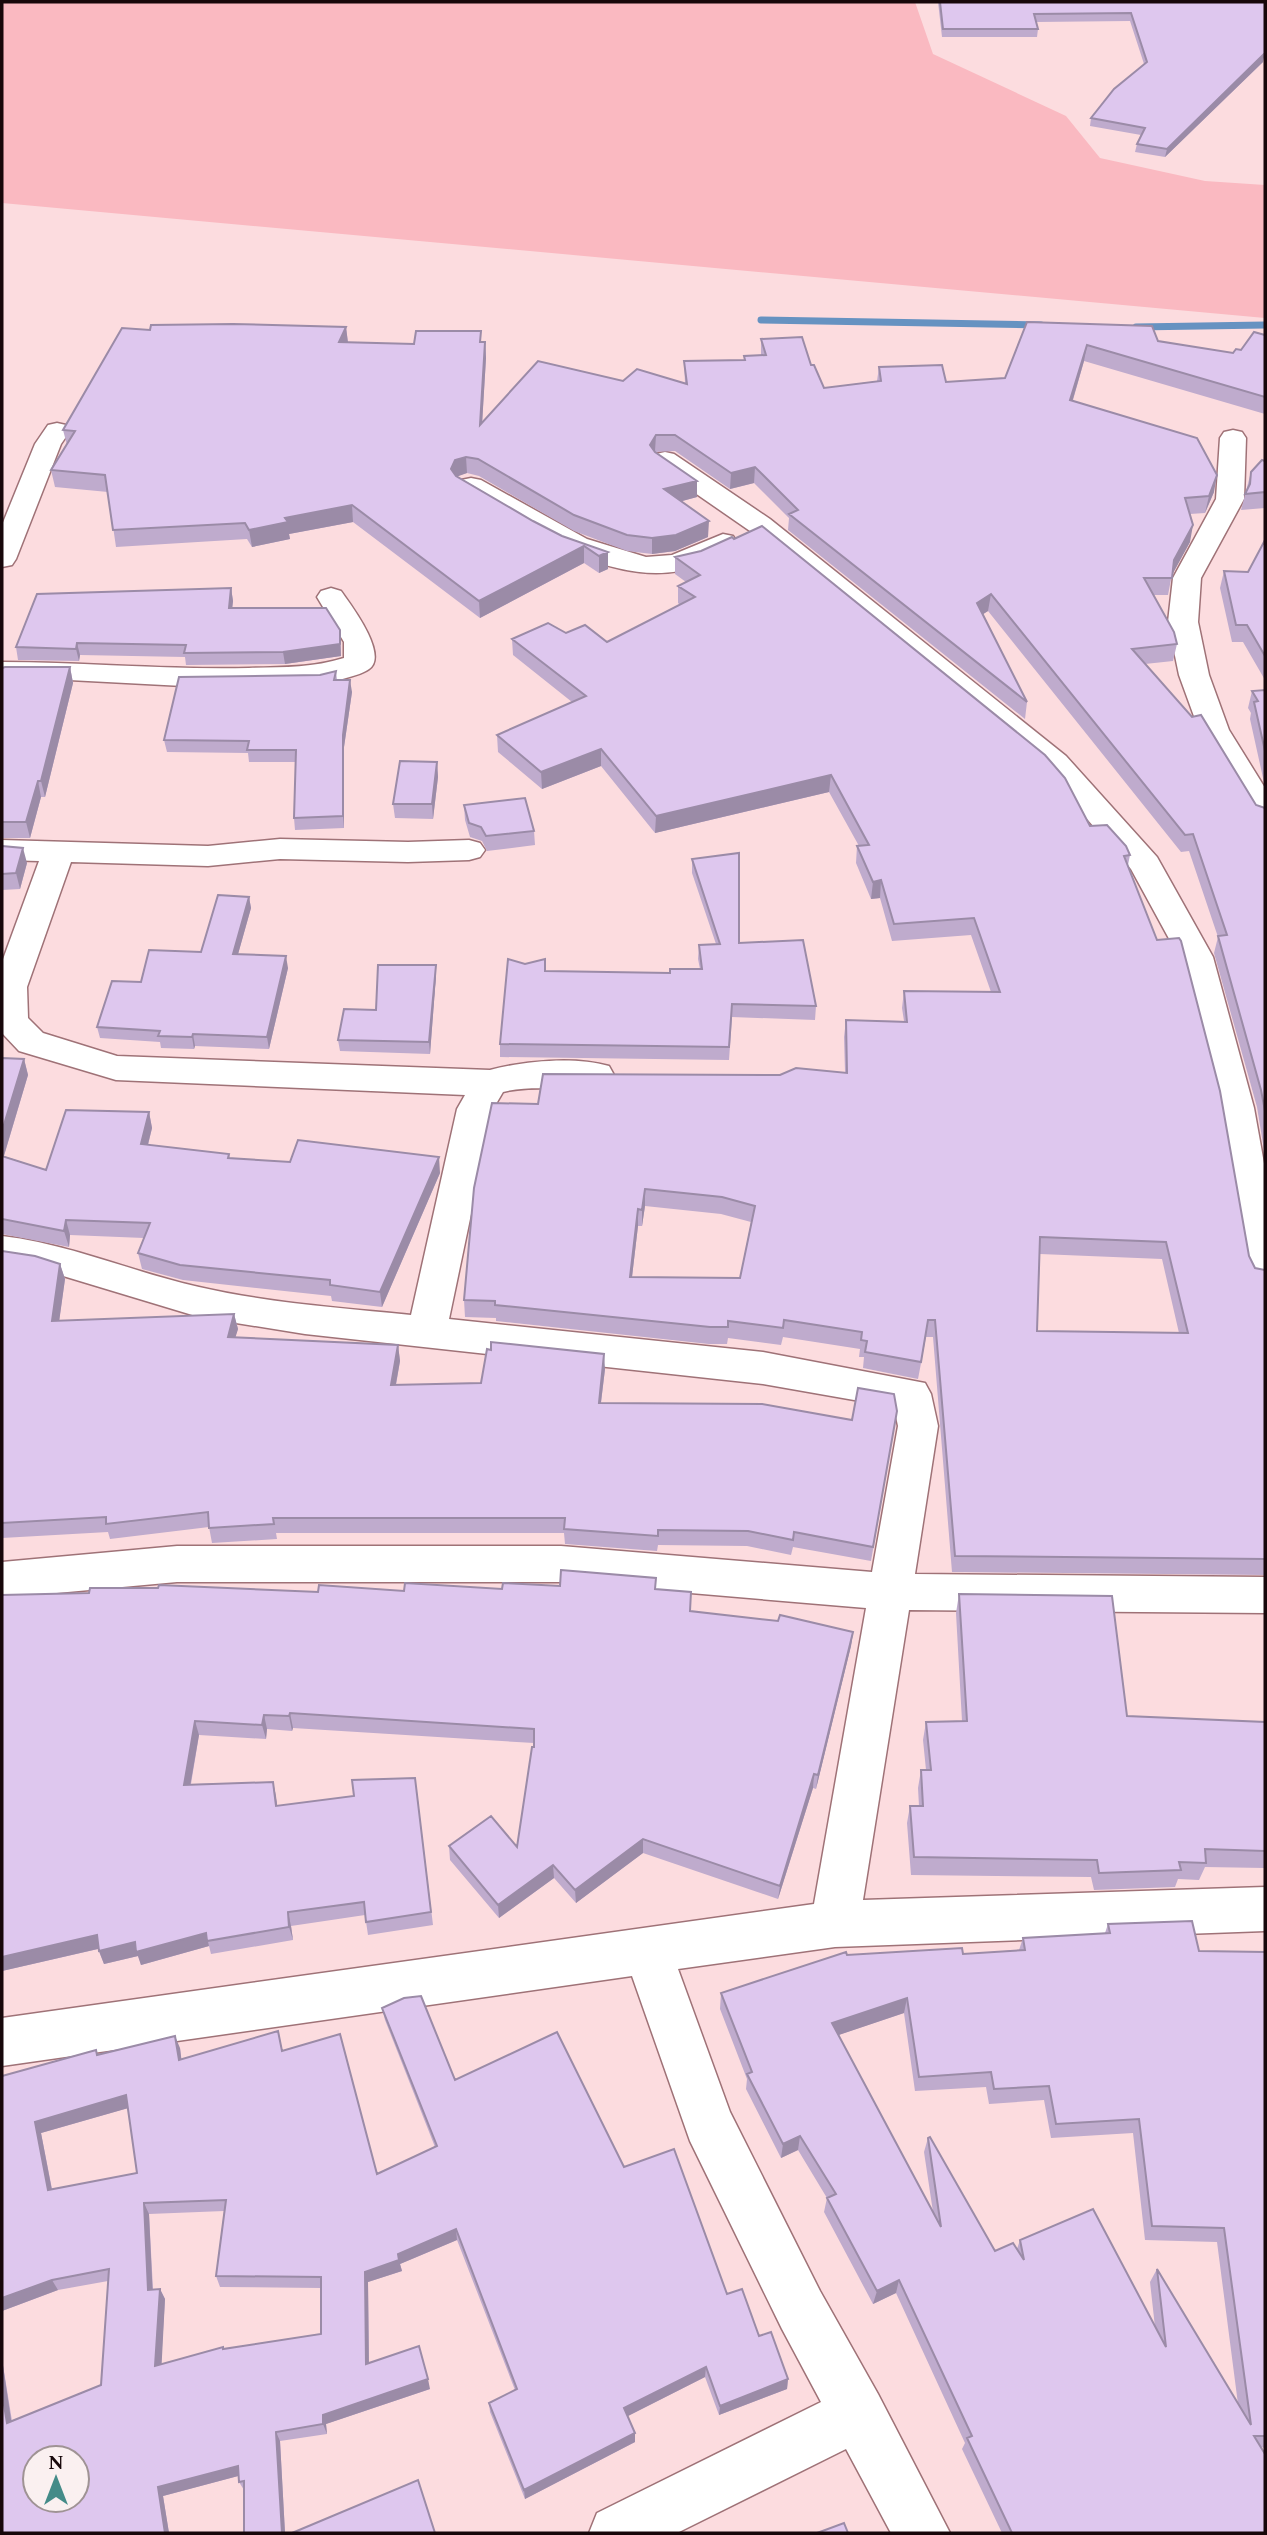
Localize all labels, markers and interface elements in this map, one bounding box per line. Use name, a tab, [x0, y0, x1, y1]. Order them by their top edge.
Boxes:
north arrow	[21, 2444, 91, 2514]
text: N	[48, 2449, 64, 2478]

